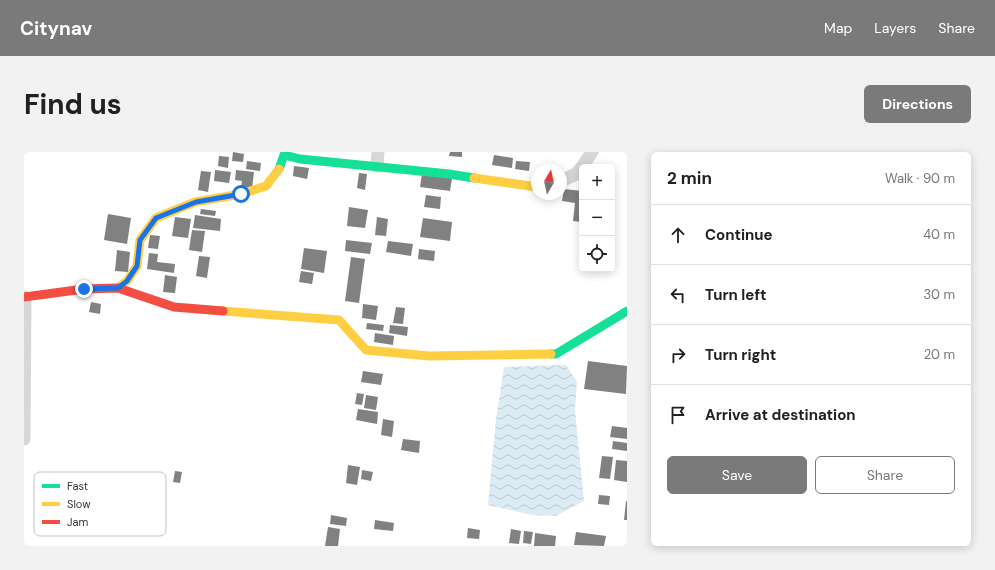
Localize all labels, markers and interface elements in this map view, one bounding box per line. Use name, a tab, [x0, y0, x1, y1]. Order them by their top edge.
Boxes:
text: Citynav	[20, 16, 92, 41]
text: Map	[824, 19, 852, 37]
text: Layers	[874, 19, 916, 37]
text: Share	[938, 19, 975, 37]
button: Directions	[864, 85, 971, 123]
text: Find us	[24, 86, 122, 123]
north arrow	[531, 164, 567, 200]
map controls	[579, 164, 615, 272]
button: +	[579, 164, 615, 200]
text: 2 min	[667, 167, 712, 189]
text: Walk · 90 m	[885, 170, 955, 187]
route start	[232, 185, 250, 203]
button: −	[579, 200, 615, 236]
icon: ahead	[667, 224, 689, 246]
text: Continue	[705, 225, 773, 245]
text: 40 m	[923, 226, 955, 243]
button: locate	[579, 236, 615, 272]
route end	[75, 280, 93, 298]
icon: left	[667, 284, 689, 306]
text: Turn left	[705, 285, 766, 305]
text: 30 m	[923, 286, 955, 303]
icon: right	[667, 344, 689, 366]
text: Turn right	[705, 345, 776, 365]
text: 20 m	[924, 346, 955, 363]
icon: arrive	[667, 404, 689, 426]
text: Arrive at destination	[705, 405, 856, 425]
button: Save	[667, 456, 807, 494]
button: Share	[815, 456, 955, 494]
legend	[34, 472, 166, 536]
text: Fast	[67, 479, 88, 493]
text: Slow	[67, 497, 91, 511]
text: Jam	[67, 515, 88, 529]

